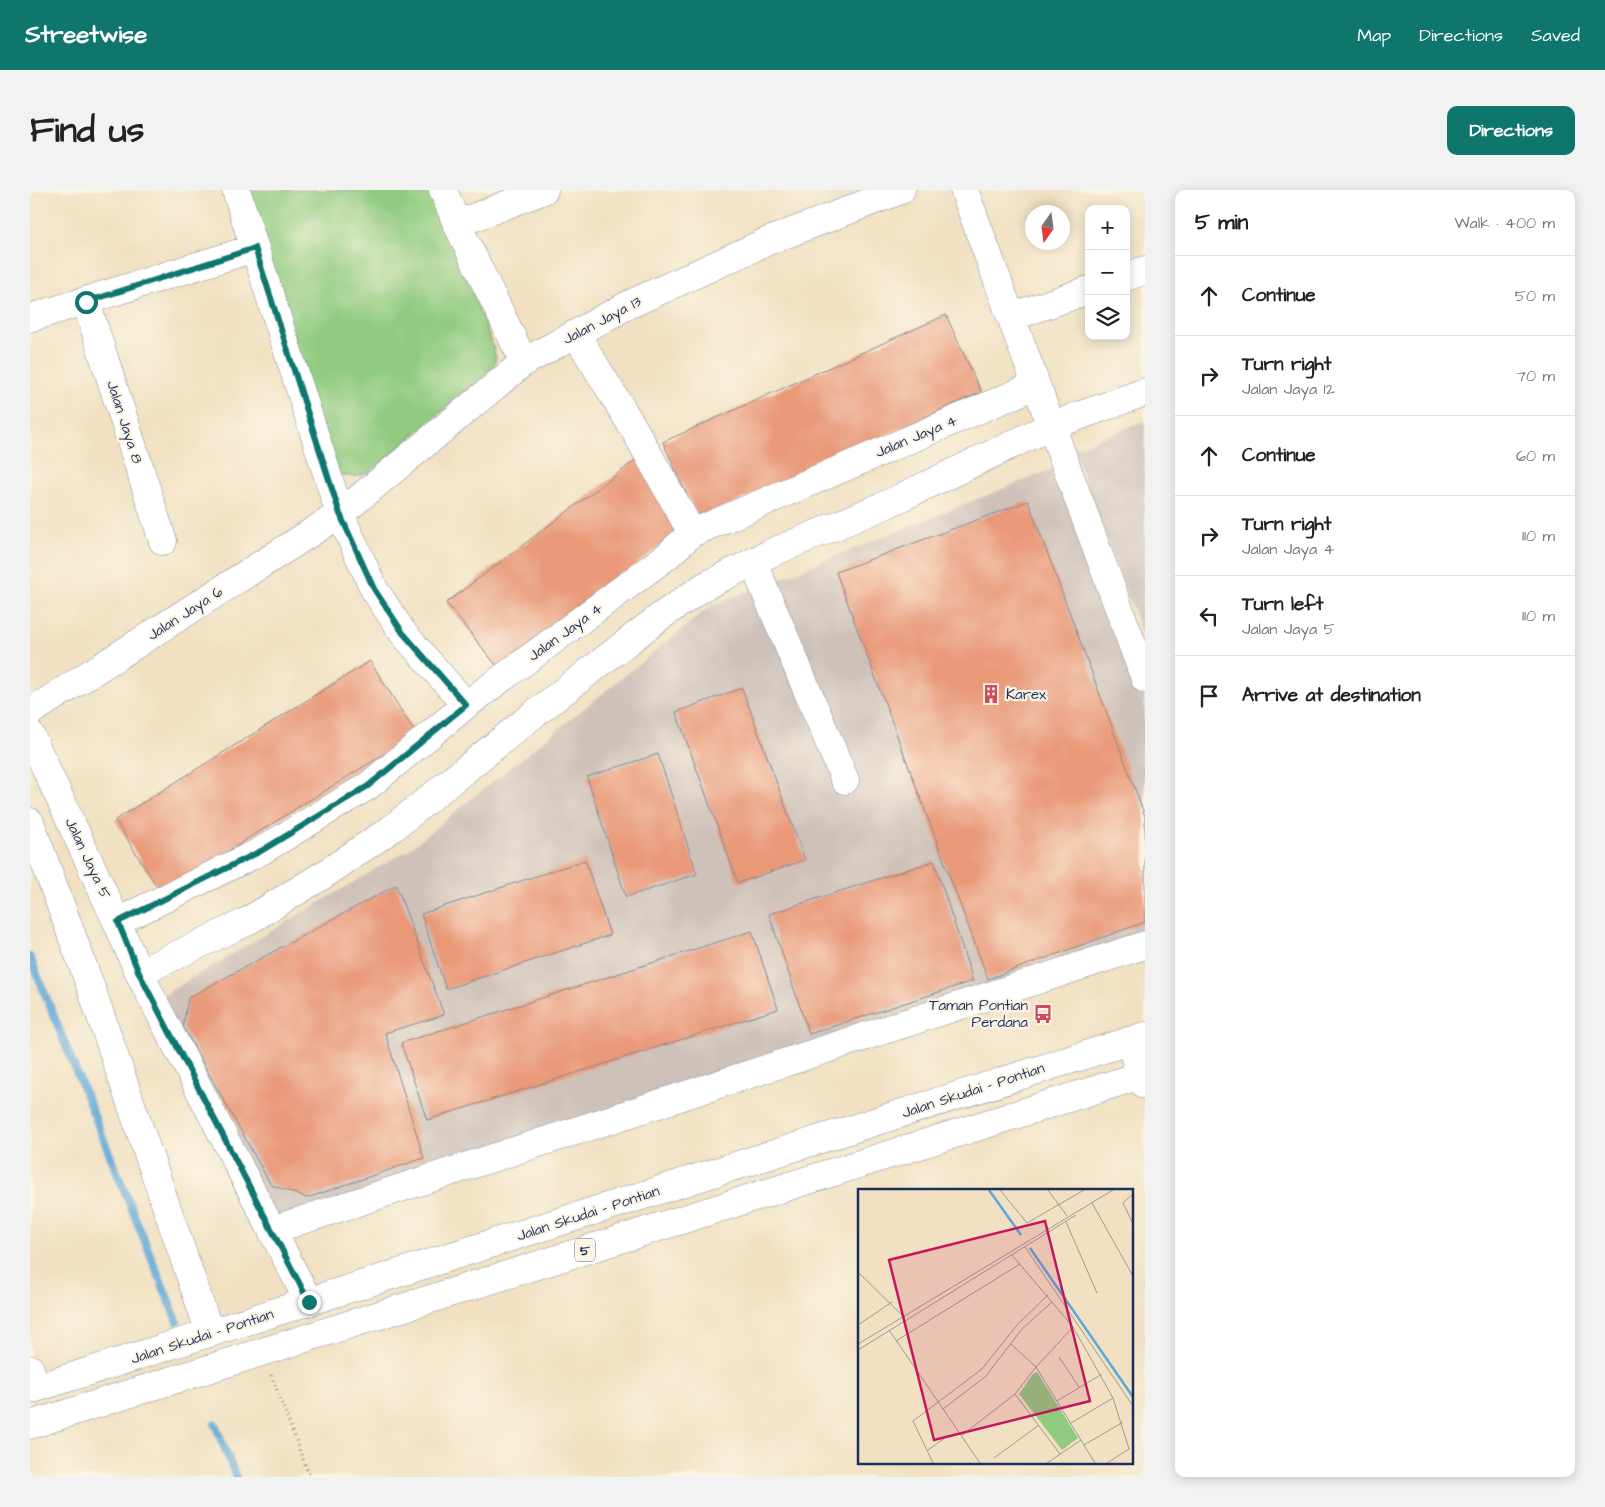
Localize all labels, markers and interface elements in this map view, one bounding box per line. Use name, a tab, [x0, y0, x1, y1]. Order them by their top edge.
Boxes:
text: Streetwise	[25, 18, 147, 52]
text: Map	[1357, 23, 1391, 48]
text: Directions	[1419, 23, 1503, 48]
text: Saved	[1531, 23, 1580, 48]
text: Find us	[30, 106, 144, 155]
button: Directions	[1447, 106, 1575, 155]
north arrow	[1025, 205, 1070, 250]
map controls	[1085, 205, 1130, 340]
button: +	[1085, 205, 1130, 250]
text: 5 min	[1195, 208, 1248, 237]
text: Walk · 400 m	[1454, 212, 1555, 234]
button: −	[1085, 250, 1130, 295]
icon: ahead	[1195, 282, 1223, 310]
text: Continue	[1242, 282, 1316, 309]
text: 50 m	[1515, 285, 1555, 307]
route start	[75, 291, 98, 314]
street label: Jalan Jaya 13	[559, 291, 646, 351]
button: layers	[1085, 295, 1130, 340]
text: Turn right	[1242, 351, 1331, 378]
icon: right	[1195, 362, 1223, 390]
text: 70 m	[1516, 365, 1555, 387]
street label: Jalan Jaya 8	[100, 378, 148, 467]
text: Jalan Jaya 12	[1242, 378, 1335, 400]
street label: Jalan Jaya 4	[872, 410, 961, 464]
icon: ahead	[1195, 442, 1223, 470]
text: Continue	[1242, 442, 1316, 469]
text: 60 m	[1516, 445, 1555, 467]
text: Turn right	[1242, 511, 1331, 538]
icon: right	[1195, 522, 1223, 550]
text: 110 m	[1522, 525, 1555, 547]
text: Jalan Jaya 4	[1242, 538, 1335, 560]
street label: Jalan Jaya 6	[144, 581, 228, 646]
text: Turn left	[1242, 591, 1323, 618]
street label: Jalan Jaya 4	[524, 598, 607, 667]
icon: left	[1195, 602, 1223, 630]
text: 110 m	[1522, 605, 1555, 627]
text: Jalan Jaya 5	[1242, 618, 1335, 640]
icon: arrive	[1195, 682, 1223, 710]
text: Arrive at destination	[1242, 682, 1421, 709]
building icon: Karex	[980, 683, 1002, 705]
place label: Karex	[1006, 684, 1047, 705]
street label: Jalan Jaya 5	[59, 814, 116, 903]
place label: Taman Pontian Perdana	[929, 995, 1028, 1033]
bus stop icon: Taman Pontian Perdana	[1032, 1003, 1054, 1025]
street label: Jalan Skudai - Pontian	[899, 1057, 1048, 1123]
street label: Jalan Skudai - Pontian	[514, 1180, 663, 1246]
inset map	[858, 1189, 1132, 1464]
road number: 5	[575, 1238, 595, 1262]
route end	[298, 1291, 321, 1314]
street label: Jalan Skudai - Pontian	[128, 1303, 277, 1369]

